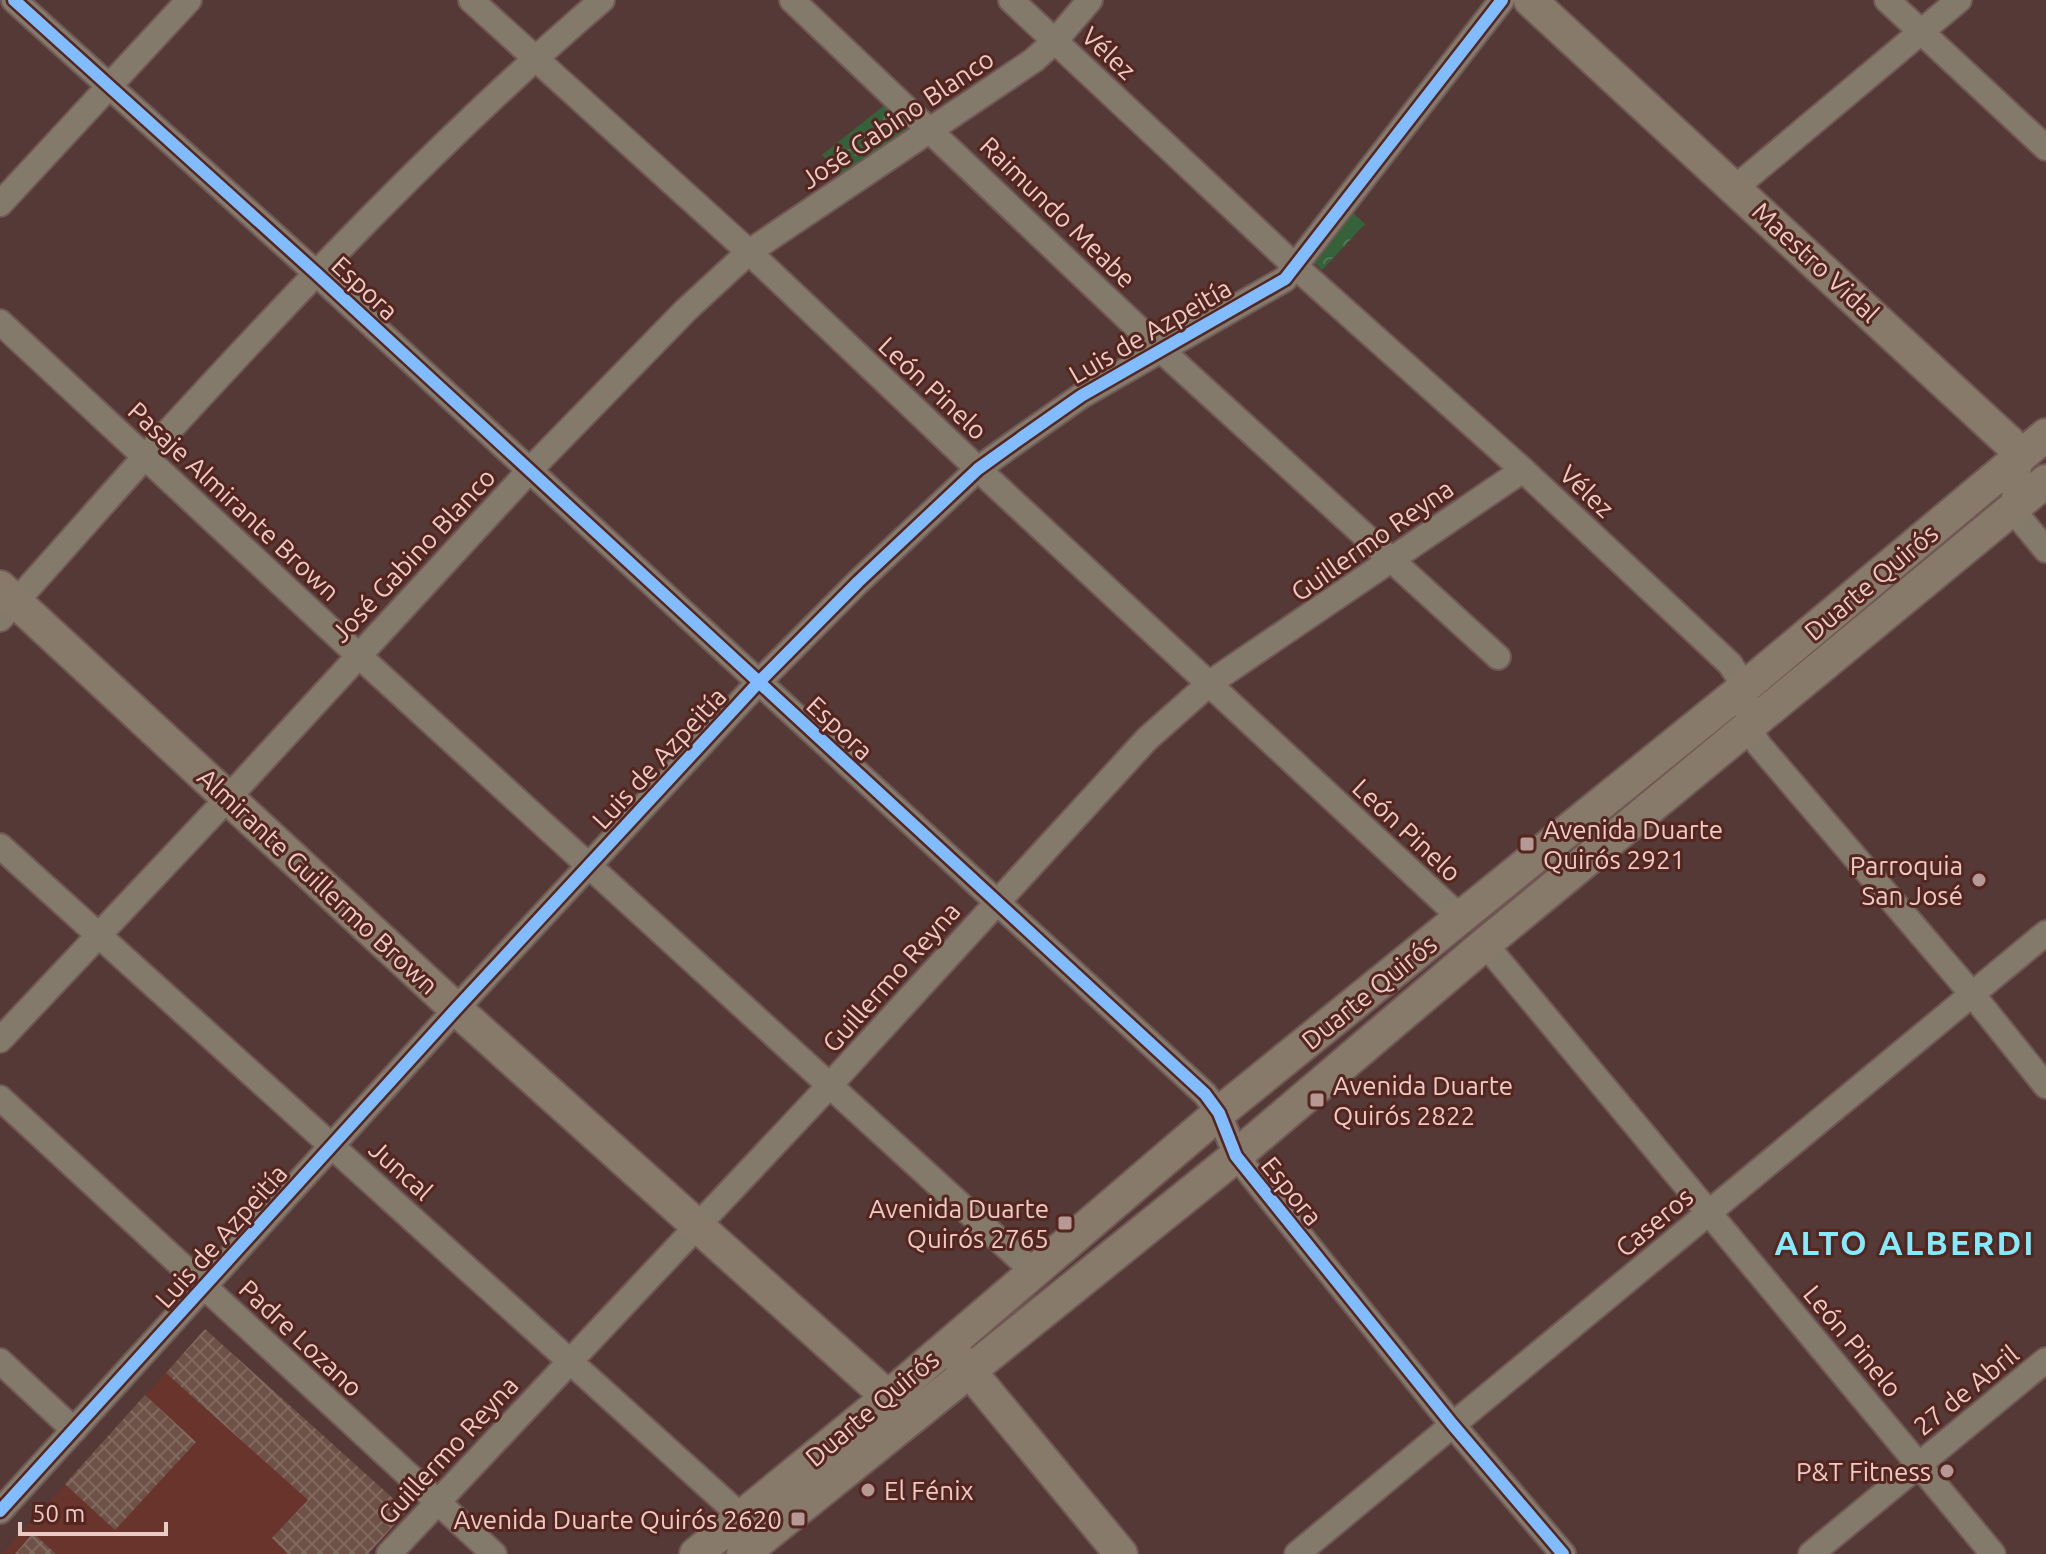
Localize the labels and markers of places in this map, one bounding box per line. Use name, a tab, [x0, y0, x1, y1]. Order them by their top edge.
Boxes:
place label: Avenida Duarte Quirós 2921	[1543, 815, 1723, 874]
marker: Avenida Duarte Quirós 2921	[1518, 835, 1536, 853]
place label: Parroquia San José	[1850, 851, 1963, 910]
marker: Parroquia San José	[1970, 871, 1988, 889]
place label: Avenida Duarte Quirós 2822	[1333, 1071, 1513, 1130]
marker: Avenida Duarte Quirós 2822	[1308, 1091, 1326, 1109]
place label: Avenida Duarte Quirós 2765	[869, 1194, 1049, 1253]
marker: Avenida Duarte Quirós 2765	[1056, 1214, 1074, 1232]
place label: P&T Fitness	[1796, 1457, 1931, 1486]
marker: P&T Fitness	[1938, 1462, 1956, 1480]
place label: El Fénix	[884, 1476, 974, 1505]
marker: El Fénix	[859, 1481, 877, 1499]
place label: Avenida Duarte Quirós 2620	[454, 1505, 782, 1534]
marker: Avenida Duarte Quirós 2620	[789, 1510, 807, 1528]

